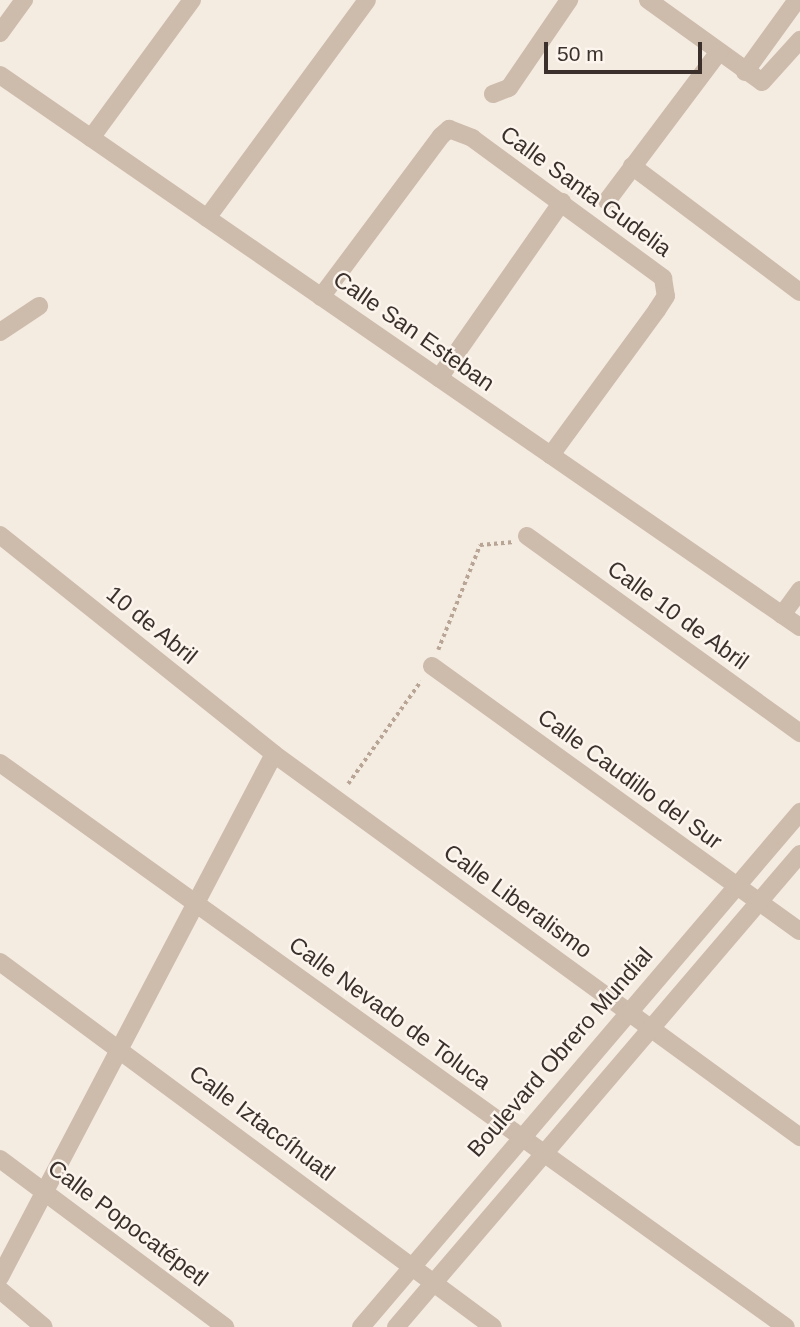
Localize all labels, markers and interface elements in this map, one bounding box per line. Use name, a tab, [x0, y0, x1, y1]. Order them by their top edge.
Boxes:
scale bar	[548, 28, 706, 72]
text: 50 m	[557, 42, 604, 65]
street label: Calle Santa Gudelia	[495, 120, 677, 262]
street label: Calle San Esteban	[328, 265, 500, 397]
street label: Calle 10 de Abril	[602, 554, 754, 676]
street label: 10 de Abril	[101, 580, 203, 670]
street label: Calle Caudillo del Sur	[532, 703, 728, 855]
street label: Calle Liberalismo	[439, 838, 597, 964]
street label: Calle Nevado de Toluca	[284, 930, 496, 1096]
street label: Boulevard Obrero Mundial	[462, 942, 658, 1162]
street label: Calle Iztaccíhuatl	[184, 1059, 340, 1187]
street label: Calle Popocatépetl	[43, 1154, 213, 1292]

